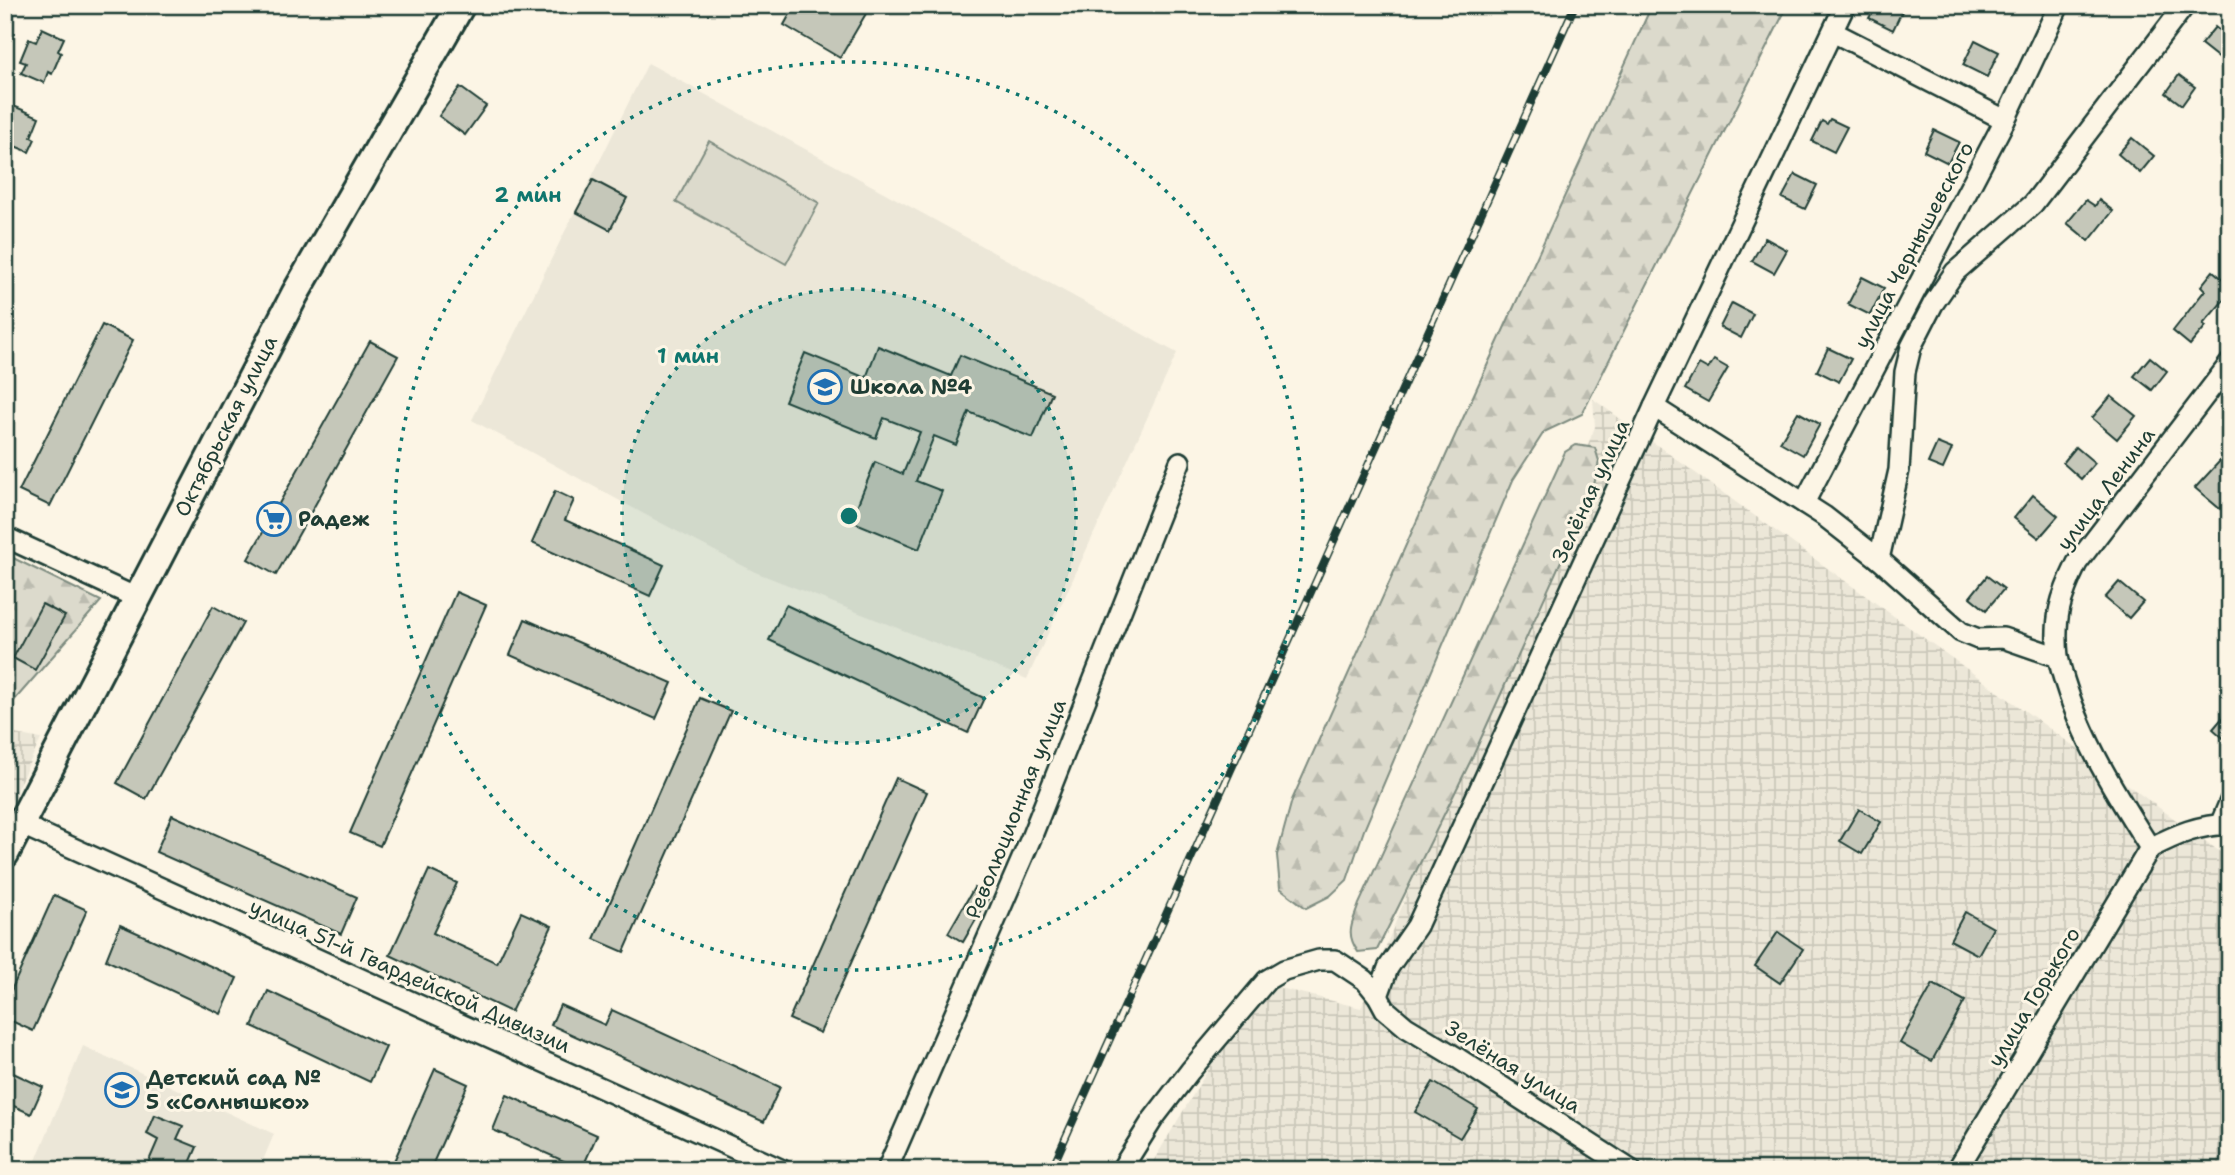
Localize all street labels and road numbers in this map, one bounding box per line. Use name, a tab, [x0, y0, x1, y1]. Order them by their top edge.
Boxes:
street label: улица Чернышевского	[1848, 137, 1980, 353]
street label: Октябрьская улица	[168, 331, 284, 521]
street label: Зелёная улица	[1546, 415, 1636, 567]
street label: улица Ленина	[2050, 422, 2162, 556]
street label: Революционная улица	[959, 695, 1073, 923]
street label: улица 51-й Гвардейской Дивизии	[245, 892, 575, 1060]
street label: улица Горького	[1981, 922, 2087, 1072]
street label: Зелёная улица	[1440, 1014, 1586, 1120]

